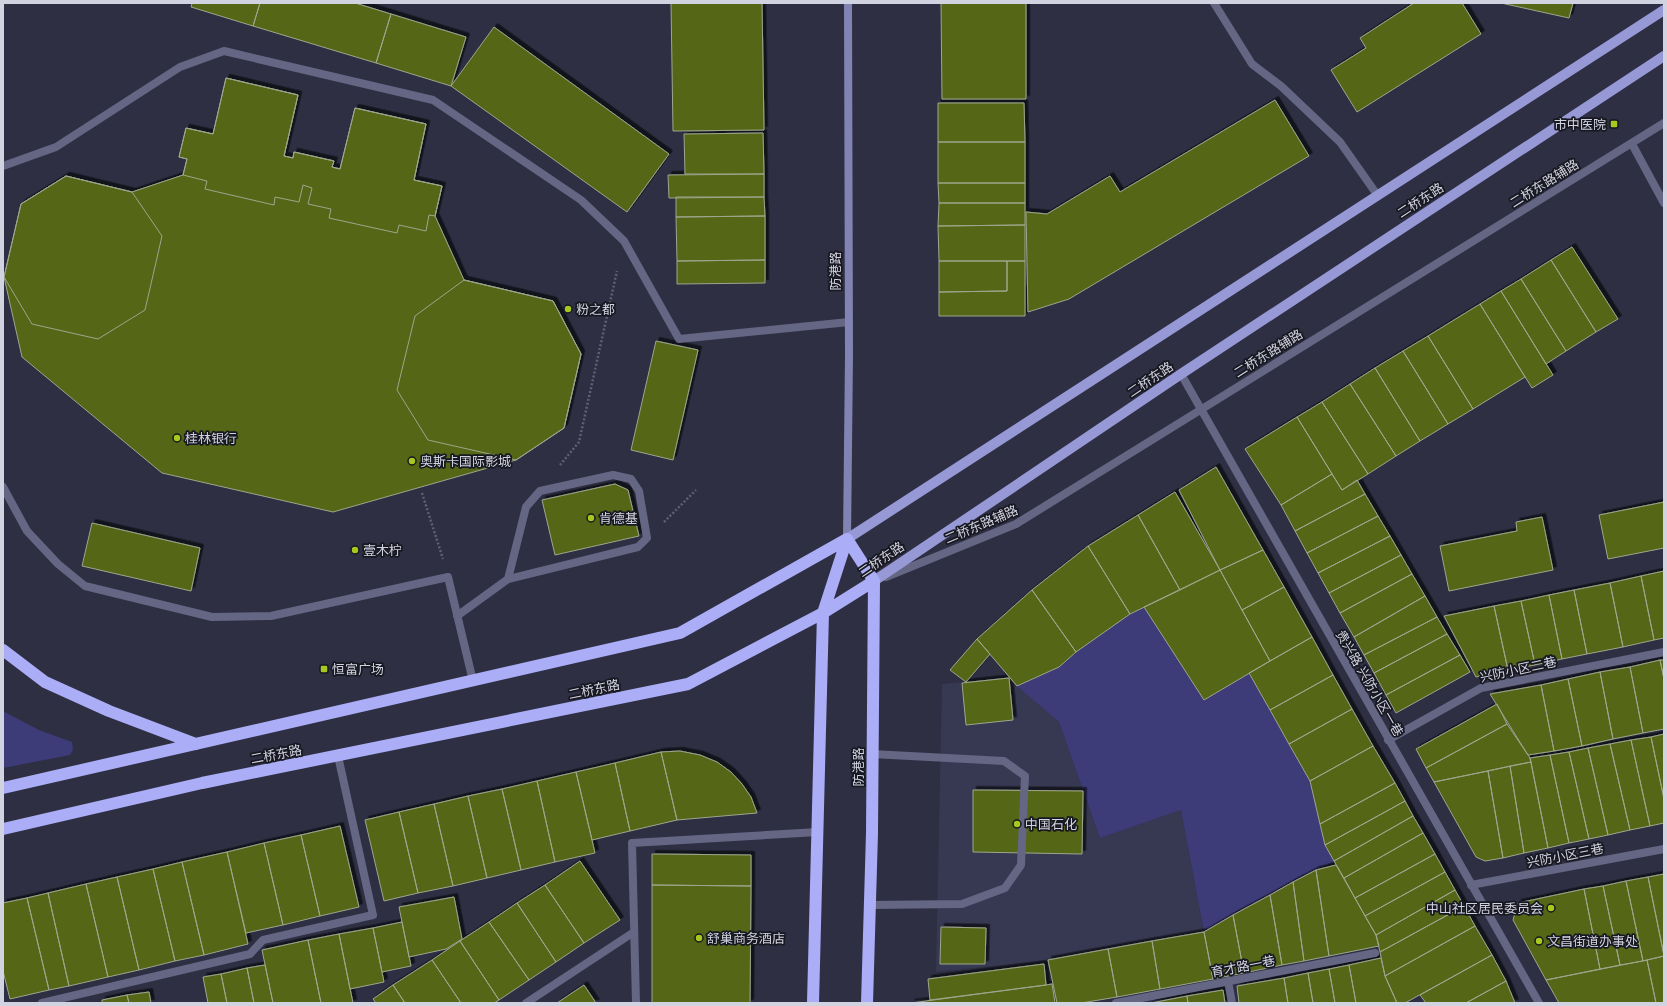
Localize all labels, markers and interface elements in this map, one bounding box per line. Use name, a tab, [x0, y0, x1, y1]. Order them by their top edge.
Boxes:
place label: 市中医院	[1554, 116, 1606, 132]
marker: 市中医院	[1609, 119, 1619, 129]
street label: 二桥东路辅路	[1507, 156, 1581, 210]
street label: 二桥东路	[1394, 179, 1446, 221]
street label: 防港路	[827, 251, 843, 291]
place label: 粉之都	[576, 301, 615, 317]
marker: 粉之都	[563, 304, 573, 314]
street label: 二桥东路辅路	[1231, 326, 1305, 380]
street label: 二桥东路	[1124, 358, 1176, 400]
place label: 桂林银行	[185, 430, 237, 446]
marker: 桂林银行	[172, 433, 182, 443]
place label: 奥斯卡国际影城	[420, 453, 511, 469]
marker: 奥斯卡国际影城	[407, 456, 417, 466]
street label: 二桥东路辅路	[942, 501, 1020, 547]
place label: 肯德基	[599, 510, 638, 526]
marker: 肯德基	[586, 513, 596, 523]
street label: 二桥东路	[855, 538, 907, 580]
place label: 壹木柠	[363, 542, 402, 558]
marker: 壹木柠	[350, 545, 360, 555]
street label: 贵兴路 兴防小区一巷	[1333, 627, 1407, 739]
street label: 兴防小区二巷	[1478, 653, 1558, 685]
place label: 恒富广场	[332, 661, 384, 677]
marker: 恒富广场	[319, 664, 329, 674]
street label: 二桥东路	[567, 676, 621, 702]
street label: 二桥东路	[249, 741, 303, 767]
street label: 防港路	[850, 747, 866, 787]
place label: 中国石化	[1025, 816, 1077, 832]
marker: 中国石化	[1012, 819, 1022, 829]
street label: 兴防小区三巷	[1525, 840, 1605, 870]
place label: 中山社区居民委员会	[1426, 900, 1543, 916]
marker: 中山社区居民委员会	[1546, 903, 1556, 913]
place label: 舒巢商务酒店	[707, 930, 785, 946]
marker: 舒巢商务酒店	[694, 933, 704, 943]
place label: 文昌街道办事处	[1547, 933, 1638, 949]
marker: 文昌街道办事处	[1534, 936, 1544, 946]
street label: 育才路一巷	[1210, 952, 1276, 980]

